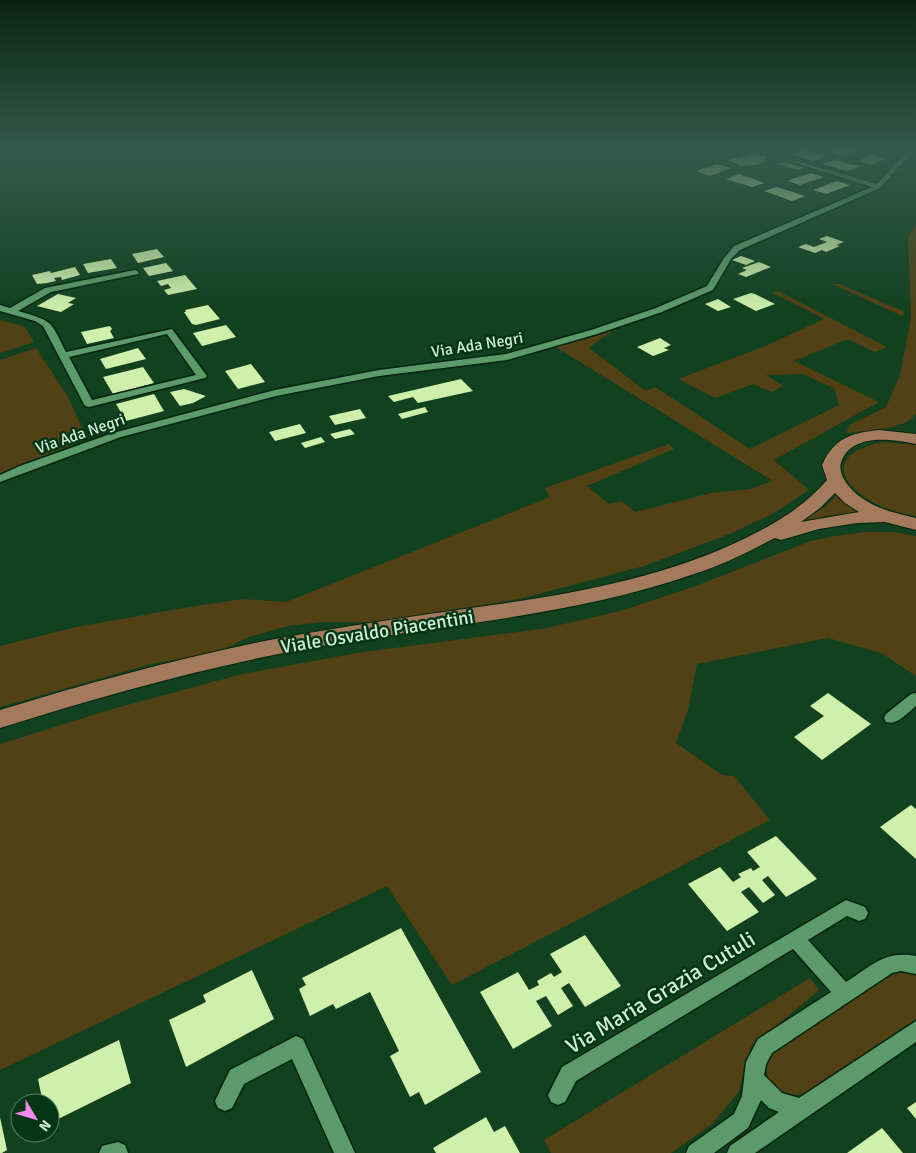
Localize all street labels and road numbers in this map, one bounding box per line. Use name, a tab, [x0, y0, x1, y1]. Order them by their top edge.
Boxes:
street label: Via Ada Negri	[430, 328, 525, 362]
street label: Via Ada Negri	[33, 409, 127, 459]
street label: Viale Osvaldo Piacentini	[279, 605, 475, 659]
street label: Via Maria Grazia Cutuli	[561, 925, 760, 1060]

